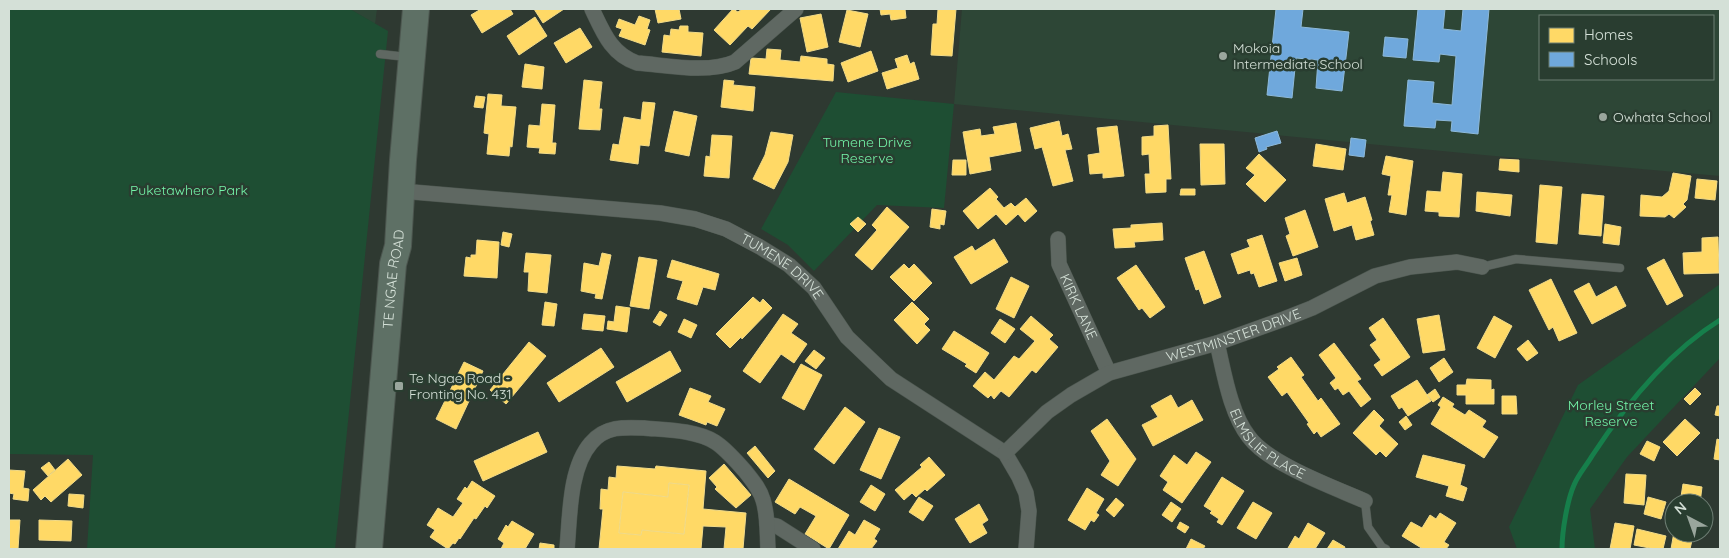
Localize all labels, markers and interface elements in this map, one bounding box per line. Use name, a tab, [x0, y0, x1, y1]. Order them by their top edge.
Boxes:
legend	[1539, 15, 1714, 80]
text: Homes	[1584, 25, 1633, 44]
place label: Mokoia Intermediate School	[1233, 39, 1363, 73]
marker: Mokoia Intermediate School	[1217, 50, 1229, 62]
text: Schools	[1584, 50, 1637, 69]
place label: Owhata School	[1613, 108, 1711, 126]
marker: Owhata School	[1597, 111, 1609, 123]
park label: Tumene Drive Reserve	[823, 133, 912, 167]
park label: Puketawhero Park	[130, 181, 248, 199]
street label: TE NGAE ROAD	[379, 229, 408, 330]
street label: TUMENE DRIVE	[738, 229, 828, 303]
street label: KIRK LANE	[1056, 271, 1101, 342]
street label: WESTMINSTER DRIVE	[1164, 304, 1303, 366]
place label: Te Ngae Road - Fronting No. 431	[409, 369, 512, 403]
marker: Te Ngae Road - Fronting No. 431	[393, 380, 405, 392]
park label: Morley Street Reserve	[1568, 396, 1654, 430]
street label: ELMSLIE PLACE	[1226, 406, 1308, 483]
north arrow	[1664, 493, 1714, 543]
text: N	[1671, 498, 1690, 518]

